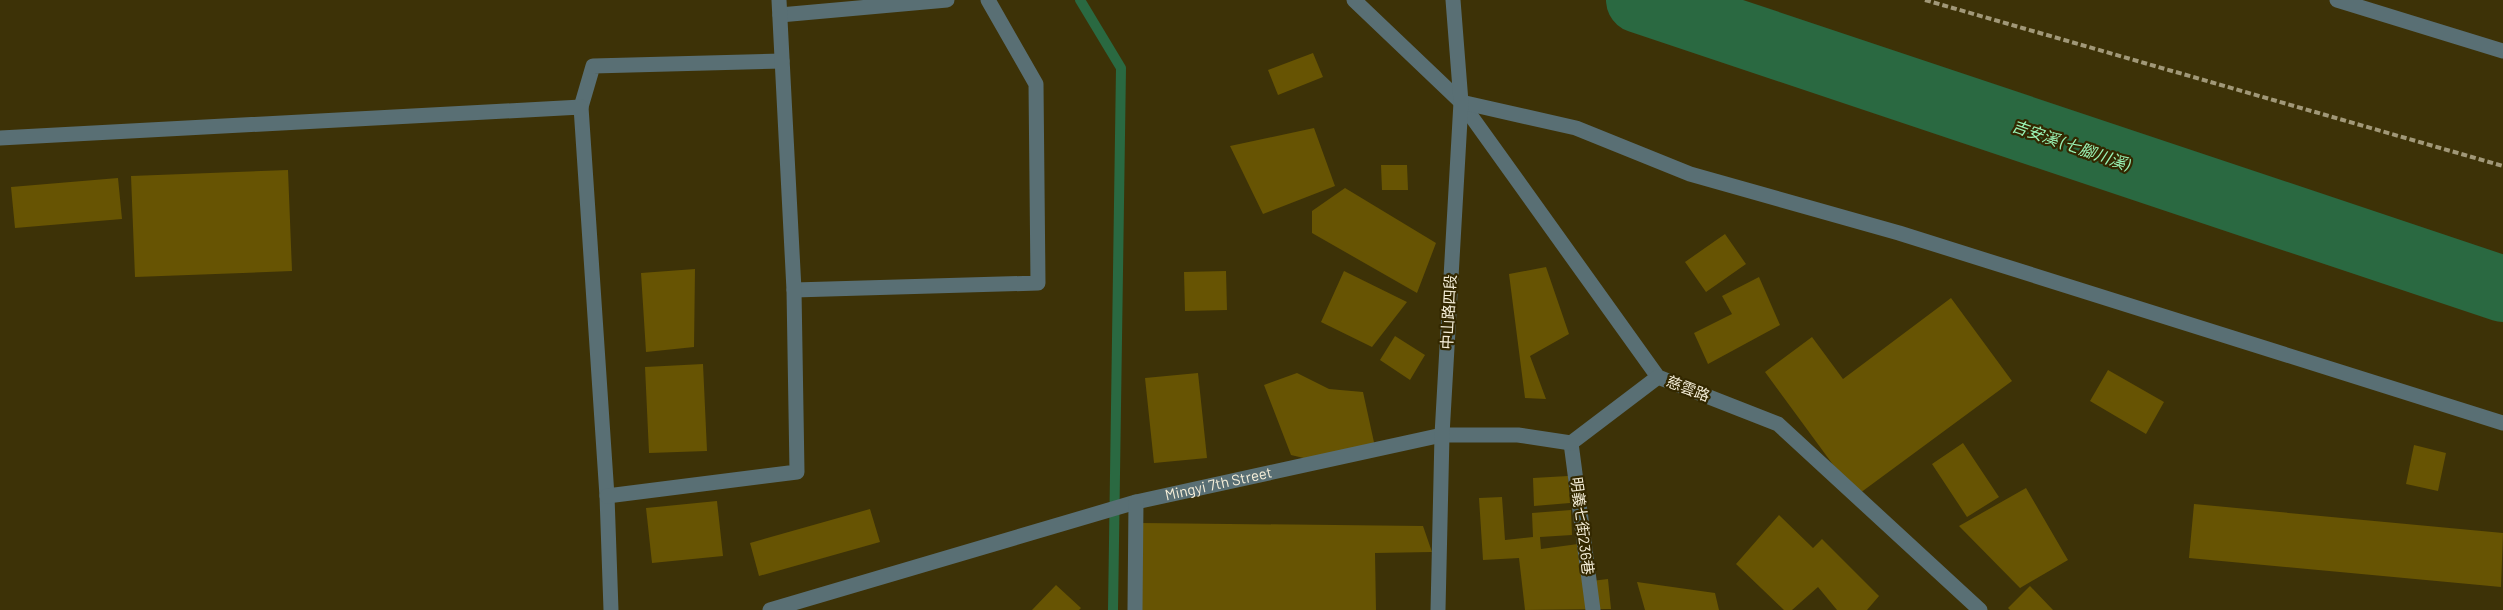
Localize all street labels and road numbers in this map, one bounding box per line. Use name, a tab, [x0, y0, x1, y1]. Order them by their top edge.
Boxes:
street label: 中山路四段	[1437, 274, 1459, 350]
street label: 慈雲路	[1664, 372, 1713, 405]
street label: Mingyi 7th Street	[1163, 463, 1273, 503]
street label: 明義七街236巷	[1568, 476, 1598, 576]

